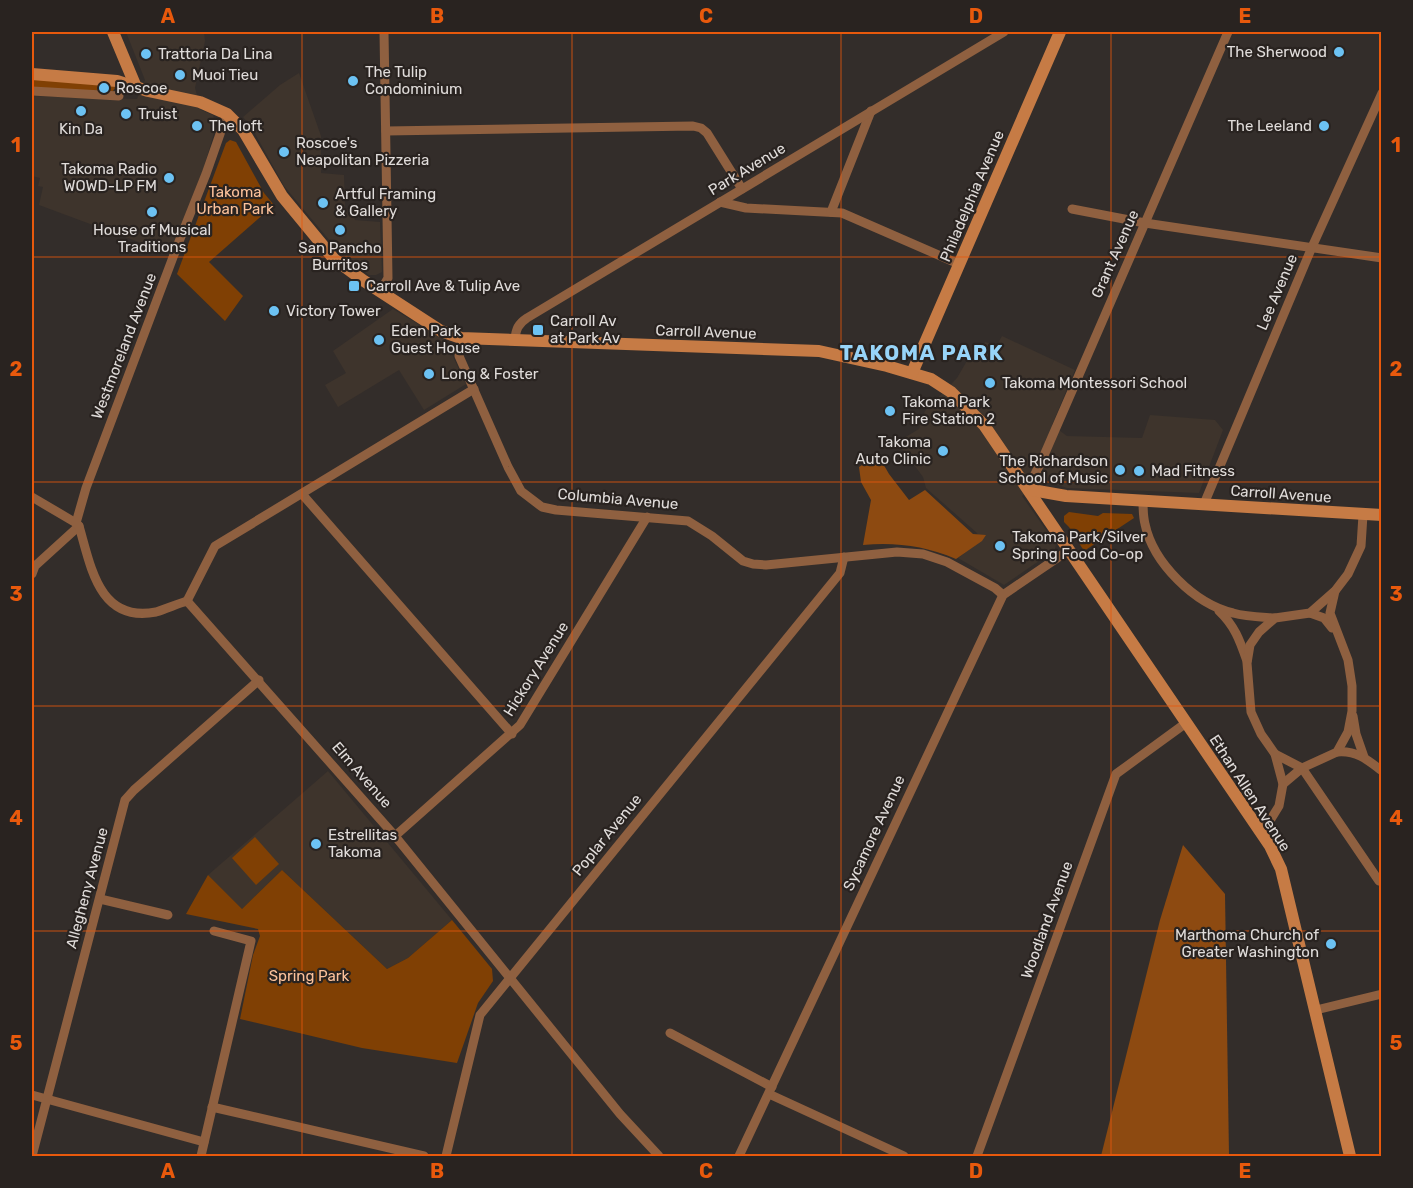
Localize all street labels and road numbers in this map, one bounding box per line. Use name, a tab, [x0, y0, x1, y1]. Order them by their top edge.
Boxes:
street label: Philadelphia Avenue	[936, 128, 1008, 264]
street label: Park Avenue	[705, 139, 789, 199]
street label: Grant Avenue	[1088, 207, 1142, 301]
street label: Lee Avenue	[1253, 251, 1301, 333]
street label: Westmoreland Avenue	[88, 270, 160, 422]
street label: Carroll Avenue	[655, 321, 757, 343]
street label: Carroll Avenue	[1230, 481, 1332, 507]
street label: Columbia Avenue	[557, 485, 679, 513]
street label: Hickory Avenue	[500, 618, 572, 720]
street label: Ethan Allen Avenue	[1206, 731, 1294, 855]
street label: Elm Avenue	[328, 738, 396, 812]
street label: Sycamore Avenue	[839, 772, 909, 894]
street label: Poplar Avenue	[568, 790, 646, 880]
street label: Allegheny Avenue	[62, 825, 112, 951]
street label: Woodland Avenue	[1017, 859, 1077, 981]

